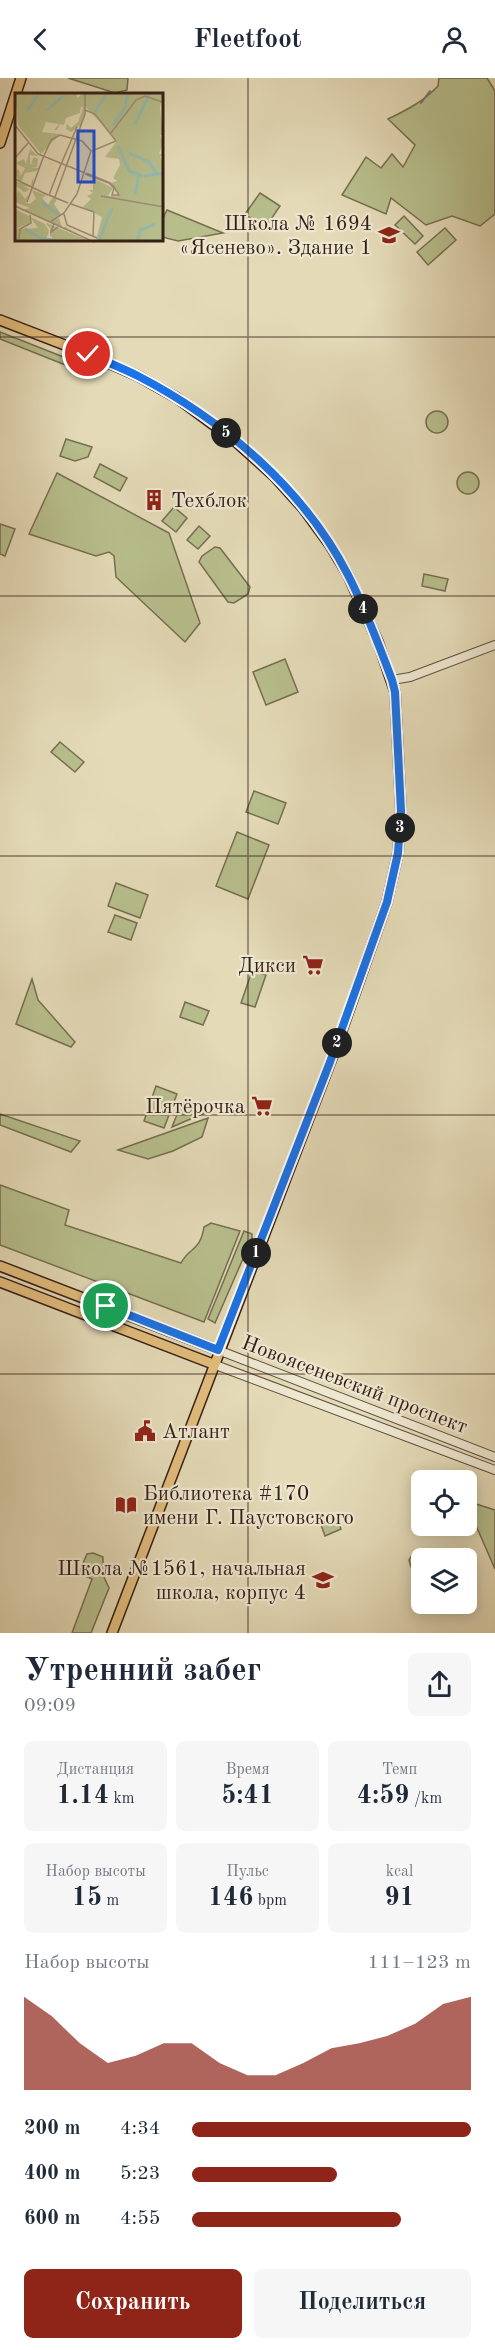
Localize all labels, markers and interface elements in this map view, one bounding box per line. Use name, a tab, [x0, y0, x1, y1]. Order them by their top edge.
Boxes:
icon: back	[24, 23, 57, 56]
icon: person	[438, 23, 471, 56]
text: Fleetfoot	[193, 26, 302, 53]
inset map	[15, 93, 164, 242]
place label: Школа № 1694 «Ясенево». Здание 1	[180, 214, 372, 259]
school or university icon: Школа № 1694 «Ясенево». Здание 1	[377, 223, 401, 247]
pin	[62, 328, 113, 379]
icon: check	[71, 337, 104, 370]
pin: 5	[211, 418, 241, 448]
text: 5	[221, 425, 231, 441]
building icon: Техблок	[142, 488, 166, 512]
place label: Техблок	[171, 491, 247, 512]
pin: 4	[348, 594, 378, 624]
text: 4	[358, 601, 368, 617]
pin: 3	[385, 813, 415, 843]
text: 3	[395, 820, 405, 836]
supermarket icon: Дикси	[301, 953, 325, 977]
place label: Дикси	[238, 956, 296, 977]
pin: 2	[322, 1028, 352, 1058]
text: 2	[332, 1035, 342, 1051]
supermarket icon: Пятёрочка	[250, 1094, 274, 1118]
place label: Пятёрочка	[145, 1097, 245, 1118]
pin: 1	[241, 1238, 271, 1268]
text: 1	[251, 1245, 261, 1261]
pin	[80, 1280, 131, 1331]
icon: arrive	[89, 1289, 122, 1322]
street label: Новоясеневский проспект	[239, 1333, 470, 1438]
public building icon: Атлант	[133, 1419, 157, 1443]
place label: Атлант	[162, 1422, 230, 1443]
map controls	[411, 1470, 477, 1614]
button: locate	[411, 1470, 477, 1536]
place label: Библиотека #170 имени Г. Паустовского	[143, 1484, 354, 1529]
library icon: Библиотека #170 имени Г. Паустовского	[114, 1493, 138, 1517]
button: layers	[411, 1548, 477, 1614]
place label: Школа №1561, начальная школа, корпус 4	[57, 1559, 306, 1604]
school or university icon: Школа №1561, начальная школа, корпус 4	[311, 1568, 335, 1592]
button: share	[408, 1653, 471, 1716]
text: Утренний забег	[24, 1655, 261, 1688]
text: 09:09	[24, 1696, 76, 1716]
text: Дистанция	[57, 1762, 134, 1778]
text: Время	[225, 1762, 270, 1778]
text: Темп	[382, 1762, 417, 1778]
text: 1.14	[56, 1783, 109, 1809]
text: 5:41	[221, 1783, 274, 1809]
text: 4:59	[357, 1783, 409, 1809]
text: km	[109, 1791, 135, 1807]
text: /km	[409, 1791, 442, 1807]
text: Набор высоты	[45, 1864, 146, 1880]
text: Пульс	[226, 1864, 269, 1880]
text: kcal	[386, 1864, 413, 1880]
text: 15	[72, 1885, 102, 1911]
text: 146	[208, 1885, 253, 1911]
text: 91	[384, 1885, 415, 1911]
text: m	[102, 1893, 119, 1909]
text: bpm	[253, 1893, 287, 1909]
text: Набор высоты	[24, 1953, 150, 1973]
text: 111–123 m	[368, 1953, 471, 1973]
text: 200 m	[24, 2119, 80, 2139]
text: 4:34	[120, 2119, 160, 2139]
text: 400 m	[24, 2164, 80, 2184]
text: 5:23	[120, 2164, 160, 2184]
text: 600 m	[24, 2209, 80, 2229]
text: 4:55	[120, 2209, 160, 2229]
button: Сохранить	[24, 2269, 242, 2338]
button: Поделиться	[254, 2269, 471, 2338]

